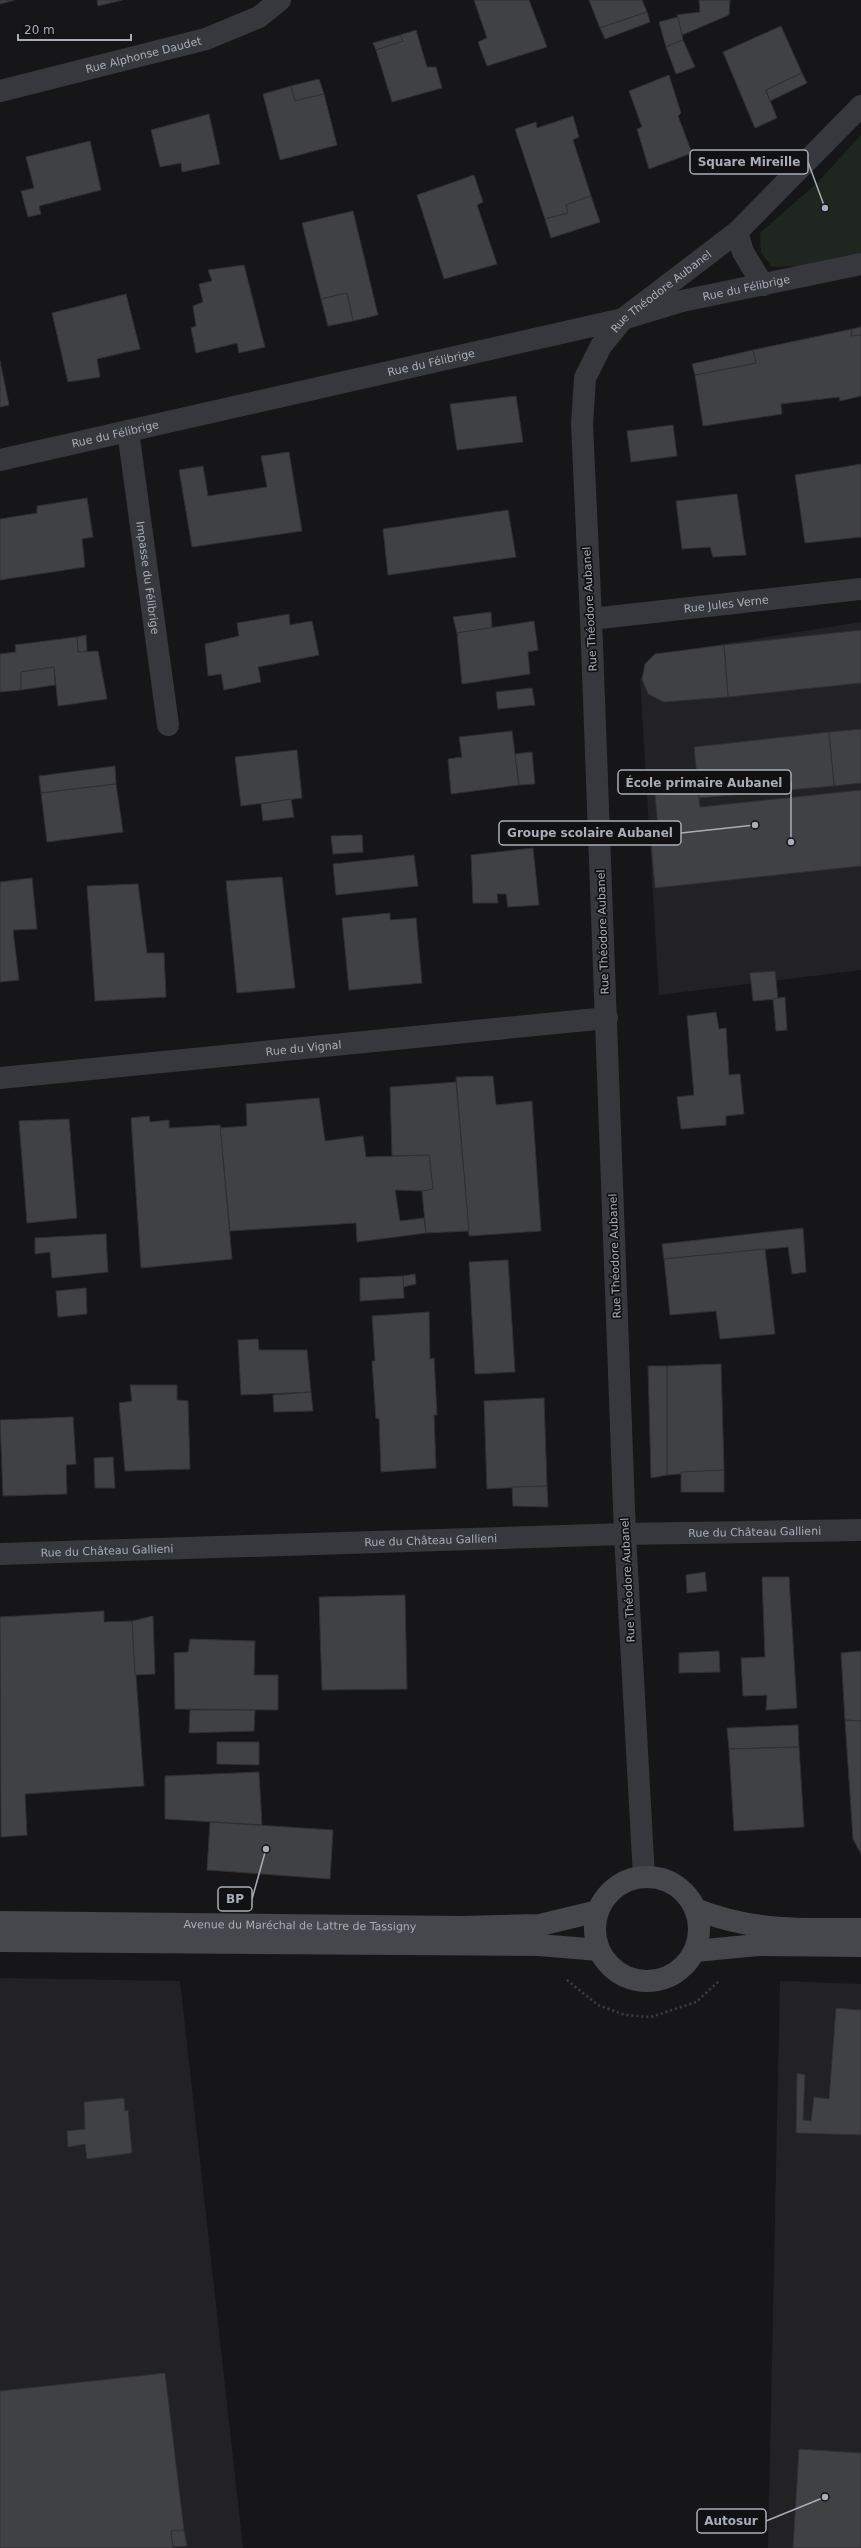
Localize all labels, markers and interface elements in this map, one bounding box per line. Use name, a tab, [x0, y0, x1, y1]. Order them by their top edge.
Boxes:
scale bar	[18, 16, 131, 42]
text: 20 m	[24, 23, 55, 37]
street label: Rue Alphonse Daudet	[84, 34, 203, 76]
callout: Square Mireille	[690, 150, 808, 174]
text: Square Mireille	[698, 155, 800, 169]
street label: Rue Théodore Aubanel	[608, 247, 714, 335]
street label: Rue du Félibrige	[701, 272, 791, 303]
street label: Rue du Félibrige	[386, 346, 476, 379]
street label: Rue du Félibrige	[70, 418, 160, 450]
street label: Impasse du Félibrige	[134, 520, 162, 635]
street label: Rue Théodore Aubanel	[580, 546, 600, 672]
street label: Rue Jules Verne	[683, 593, 769, 615]
callout: École primaire Aubanel	[618, 770, 791, 794]
text: École primaire Aubanel	[626, 775, 782, 790]
callout: Groupe scolaire Aubanel	[499, 821, 681, 845]
text: Groupe scolaire Aubanel	[507, 826, 673, 840]
street label: Rue Théodore Aubanel	[594, 869, 612, 995]
street label: Rue du Vignal	[265, 1038, 342, 1058]
street label: Rue Théodore Aubanel	[606, 1193, 624, 1319]
street label: Rue Théodore Aubanel	[618, 1517, 638, 1643]
street label: Rue du Château Gallieni	[688, 1524, 821, 1539]
street label: Rue du Château Gallieni	[364, 1532, 497, 1549]
street label: Rue du Château Gallieni	[40, 1542, 174, 1559]
callout: BP	[218, 1887, 252, 1911]
text: BP	[226, 1892, 244, 1906]
street label: Avenue du Maréchal de Lattre de Tassigny	[183, 1917, 417, 1933]
callout: Autosur	[697, 2509, 766, 2533]
text: Autosur	[704, 2514, 758, 2528]

